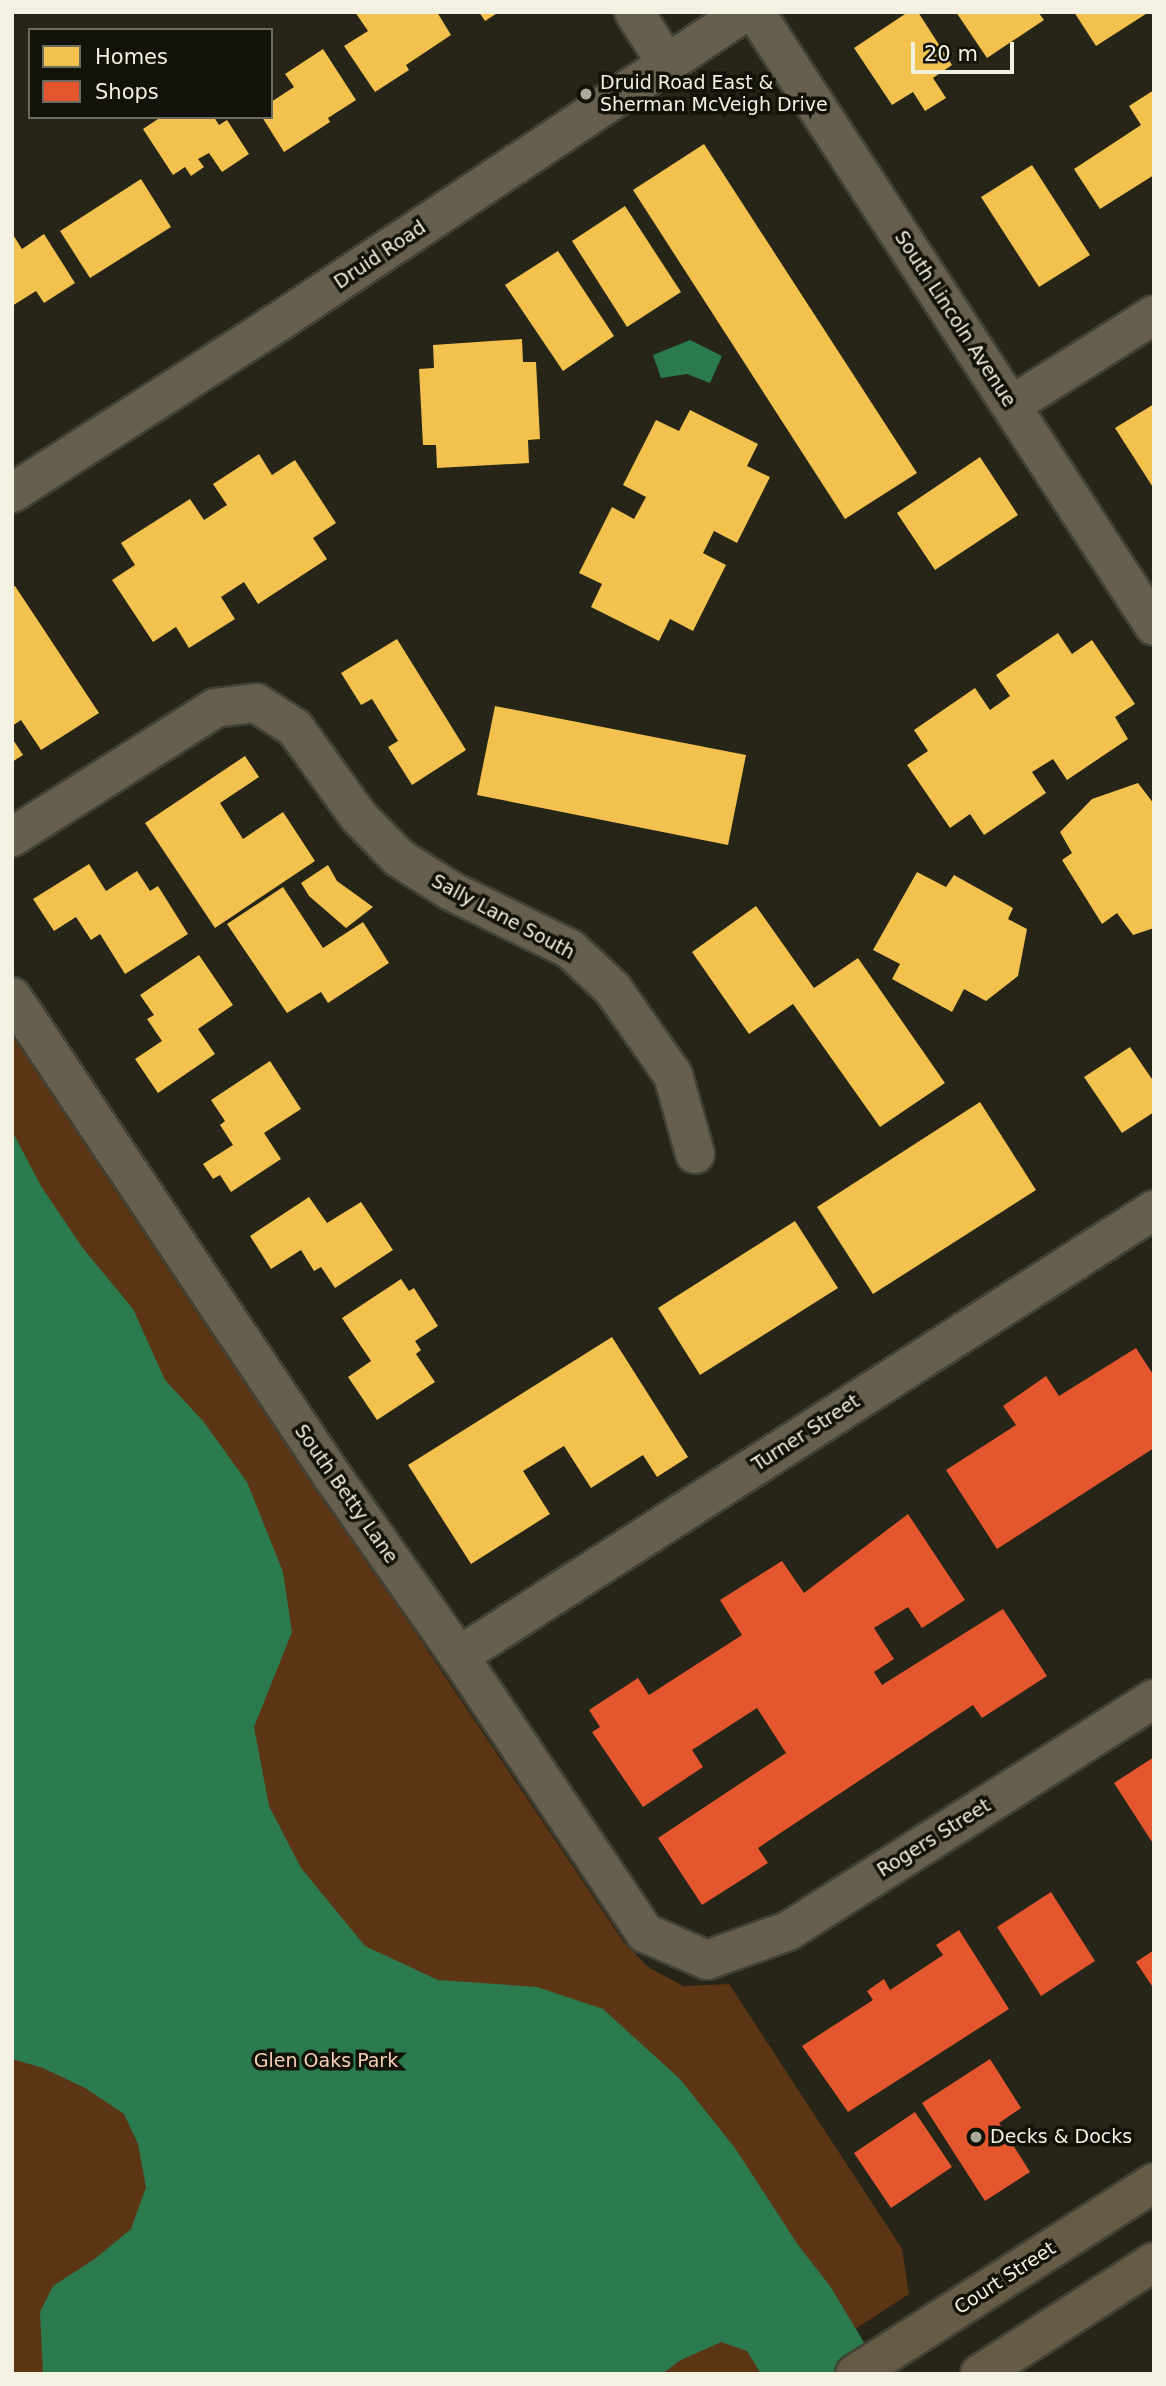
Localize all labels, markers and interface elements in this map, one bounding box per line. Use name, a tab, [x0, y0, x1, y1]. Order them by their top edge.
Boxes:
legend	[28, 28, 273, 119]
scale bar	[914, 28, 1017, 72]
text: 20 m	[924, 42, 978, 66]
text: Homes	[95, 45, 168, 69]
place label: Druid Road East & Sherman McVeigh Drive	[600, 72, 828, 116]
text: Shops	[95, 80, 159, 104]
marker: Druid Road East & Sherman McVeigh Drive	[578, 86, 594, 102]
street label: Druid Road	[330, 216, 430, 294]
street label: South Lincoln Avenue	[890, 227, 1020, 411]
street label: Sally Lane South	[428, 870, 578, 964]
street label: Turner Street	[748, 1390, 864, 1476]
street label: South Betty Lane	[290, 1420, 402, 1568]
street label: Rogers Street	[873, 1794, 995, 1882]
park label: Glen Oaks Park	[254, 2050, 398, 2072]
place label: Decks & Docks	[990, 2126, 1132, 2148]
marker: Decks & Docks	[968, 2129, 984, 2145]
street label: Court Street	[950, 2237, 1060, 2319]

